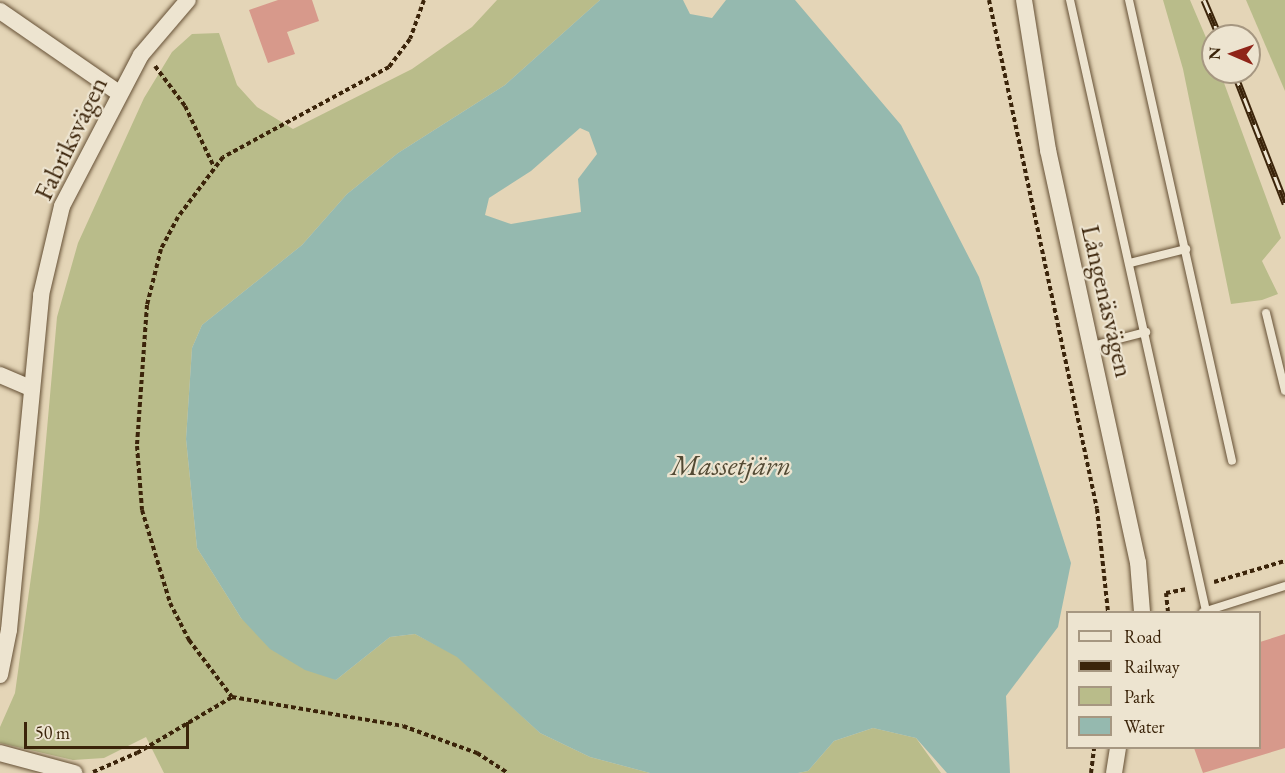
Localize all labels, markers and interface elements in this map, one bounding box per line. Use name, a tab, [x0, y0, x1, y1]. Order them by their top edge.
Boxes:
north arrow	[1201, 24, 1261, 84]
text: N	[1204, 47, 1225, 60]
street label: Fabriksvägen	[26, 71, 114, 205]
street label: Långenäsvägen	[1075, 222, 1141, 380]
water label: Massetjärn	[671, 448, 791, 482]
legend	[1066, 611, 1261, 749]
text: Road	[1124, 625, 1162, 648]
text: Railway	[1124, 655, 1180, 678]
text: Park	[1124, 685, 1155, 708]
scale bar	[27, 710, 192, 748]
text: Water	[1124, 715, 1165, 738]
text: 50 m	[35, 721, 70, 744]

